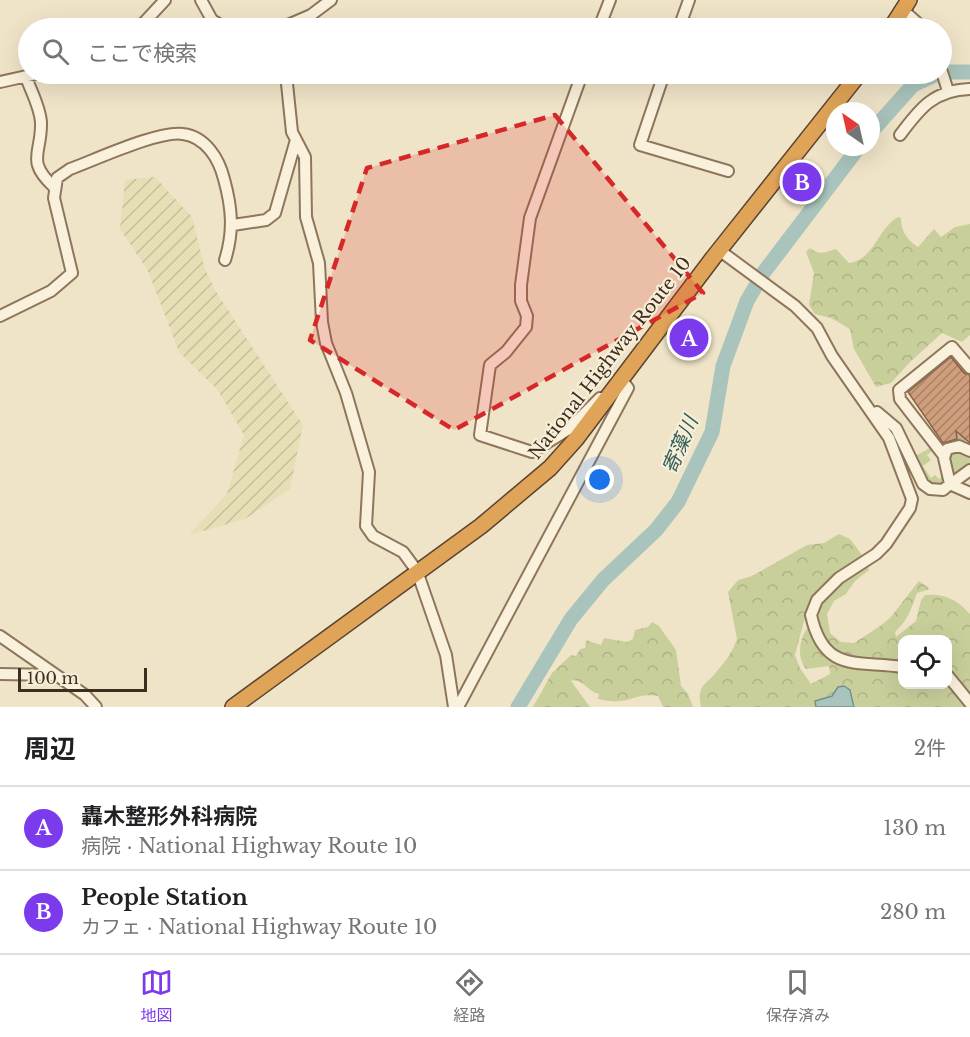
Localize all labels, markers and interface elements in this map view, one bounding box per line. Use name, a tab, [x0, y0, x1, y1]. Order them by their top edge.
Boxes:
search box	[18, 18, 952, 84]
icon: search	[39, 35, 72, 68]
text: ここで検索	[87, 40, 197, 67]
north arrow	[826, 102, 880, 156]
pin: B	[782, 160, 822, 204]
street label: National Highway Route 10	[524, 252, 696, 464]
pin: A	[670, 316, 708, 360]
water label: 寄藻川	[657, 411, 704, 477]
your location	[585, 465, 614, 494]
map controls	[898, 635, 952, 689]
button: locate	[898, 635, 952, 689]
scale bar	[18, 665, 147, 692]
text: 100 m	[27, 668, 79, 688]
text: 周辺	[24, 733, 76, 765]
text: 2件	[914, 736, 946, 760]
text: 轟木整形外科病院	[81, 803, 257, 830]
text: A	[35, 816, 52, 840]
text: 130 m	[883, 816, 946, 840]
text: 病院 · National Highway Route 10	[81, 834, 417, 858]
text: People Station	[81, 884, 248, 911]
text: B	[36, 900, 51, 924]
text: 280 m	[880, 900, 946, 924]
text: カフェ · National Highway Route 10	[81, 915, 437, 939]
tab: 地図	[140, 966, 173, 1026]
tab: 経路	[453, 966, 486, 1026]
tab: 保存済み	[766, 966, 830, 1026]

